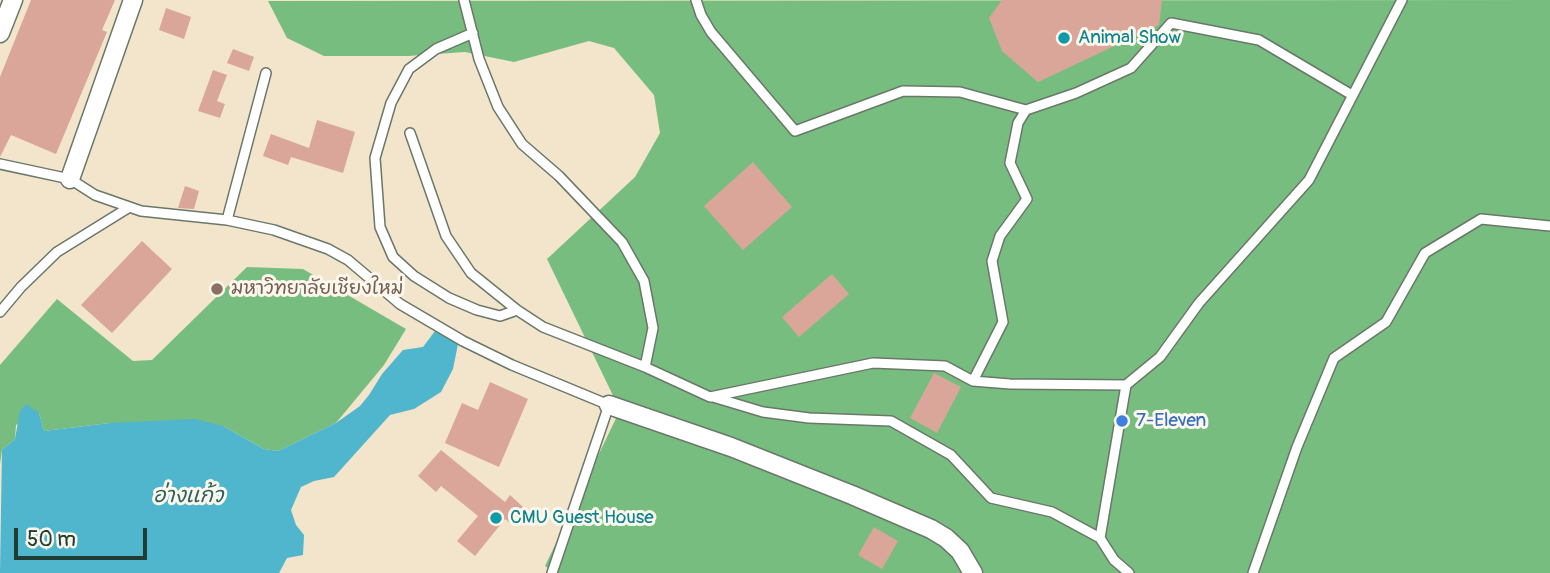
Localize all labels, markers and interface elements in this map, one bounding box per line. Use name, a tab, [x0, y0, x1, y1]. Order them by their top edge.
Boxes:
place label: Animal Show	[1078, 27, 1181, 49]
marker: Animal Show	[1056, 30, 1072, 46]
place label: มหาวิทยาลัยเชียงใหม่	[231, 278, 404, 300]
marker: มหาวิทยาลัยเชียงใหม่	[209, 281, 225, 297]
place label: 7-Eleven	[1136, 410, 1206, 432]
marker: 7-Eleven	[1114, 413, 1130, 429]
water label: อ่างแก้ว	[153, 484, 223, 510]
place label: CMU Guest House	[510, 507, 654, 529]
marker: CMU Guest House	[488, 510, 504, 526]
scale bar	[18, 514, 150, 558]
text: 50 m	[27, 526, 76, 553]

